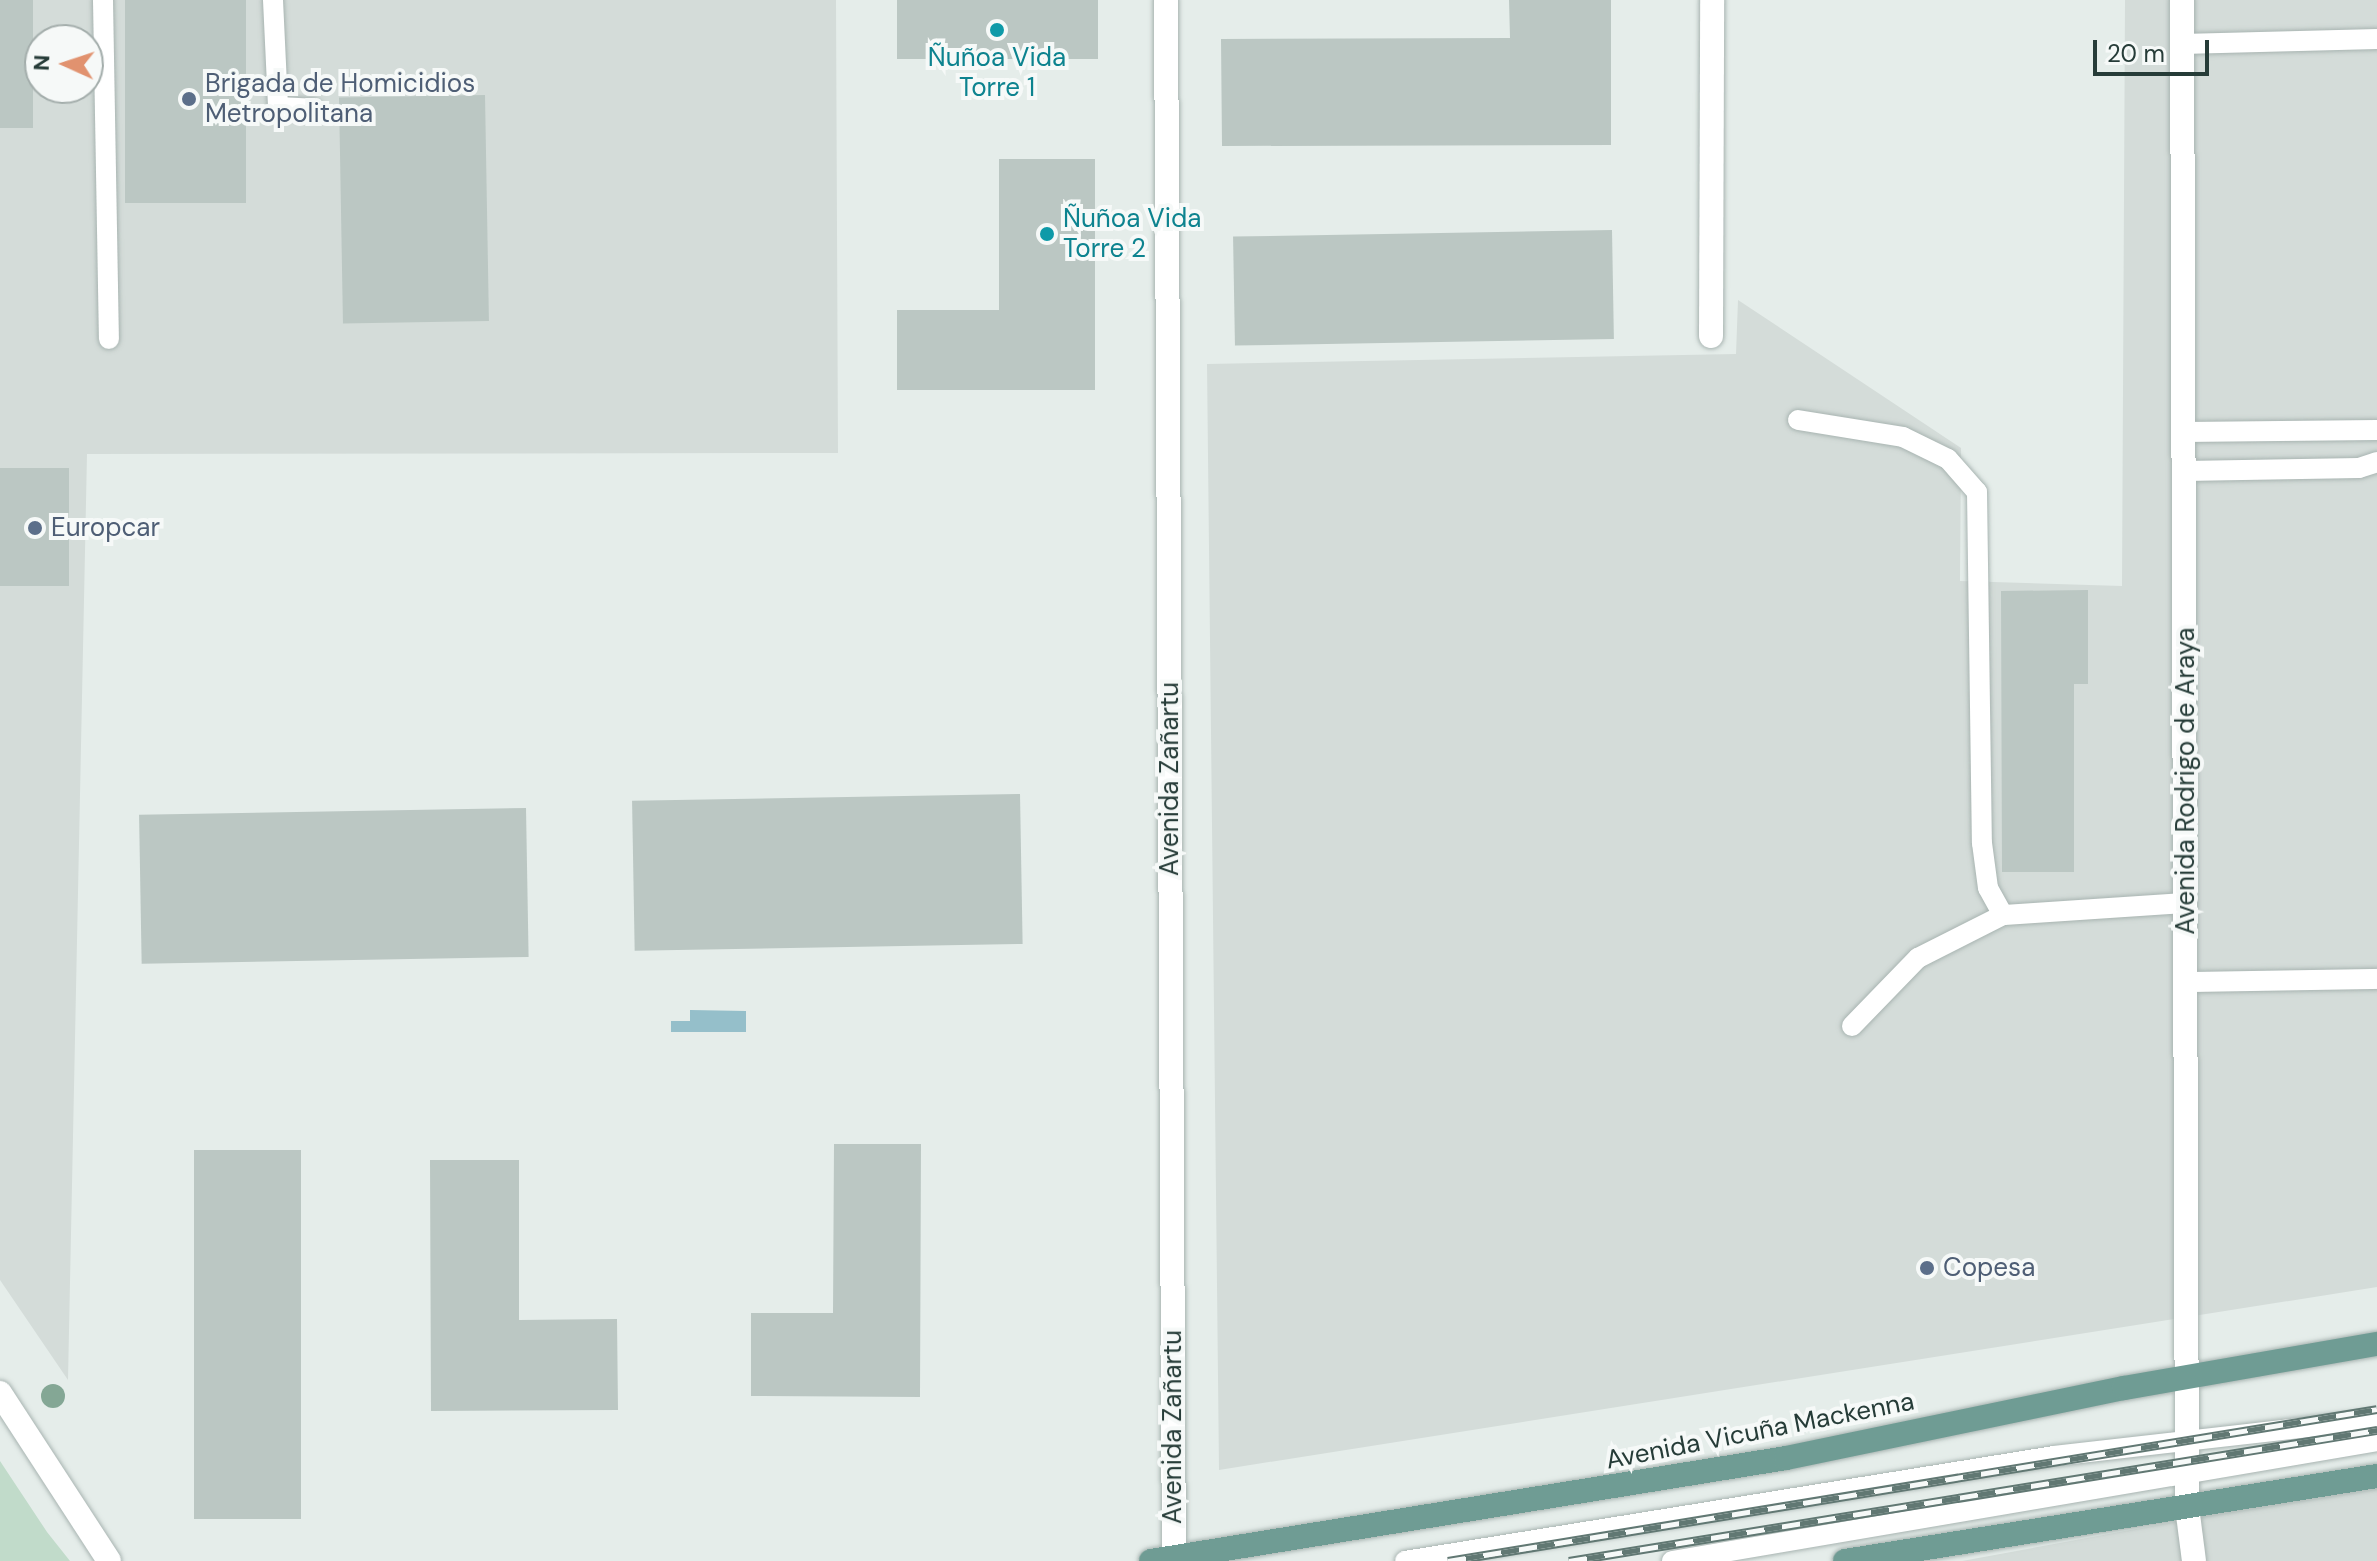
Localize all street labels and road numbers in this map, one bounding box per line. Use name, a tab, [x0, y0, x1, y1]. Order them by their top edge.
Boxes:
street label: Avenida Rodrigo de Araya	[2170, 627, 2202, 935]
street label: Avenida Zañartu	[1154, 682, 1186, 876]
street label: Avenida Zañartu	[1157, 1330, 1189, 1524]
street label: Avenida Vicuña Mackenna	[1603, 1386, 1917, 1476]

